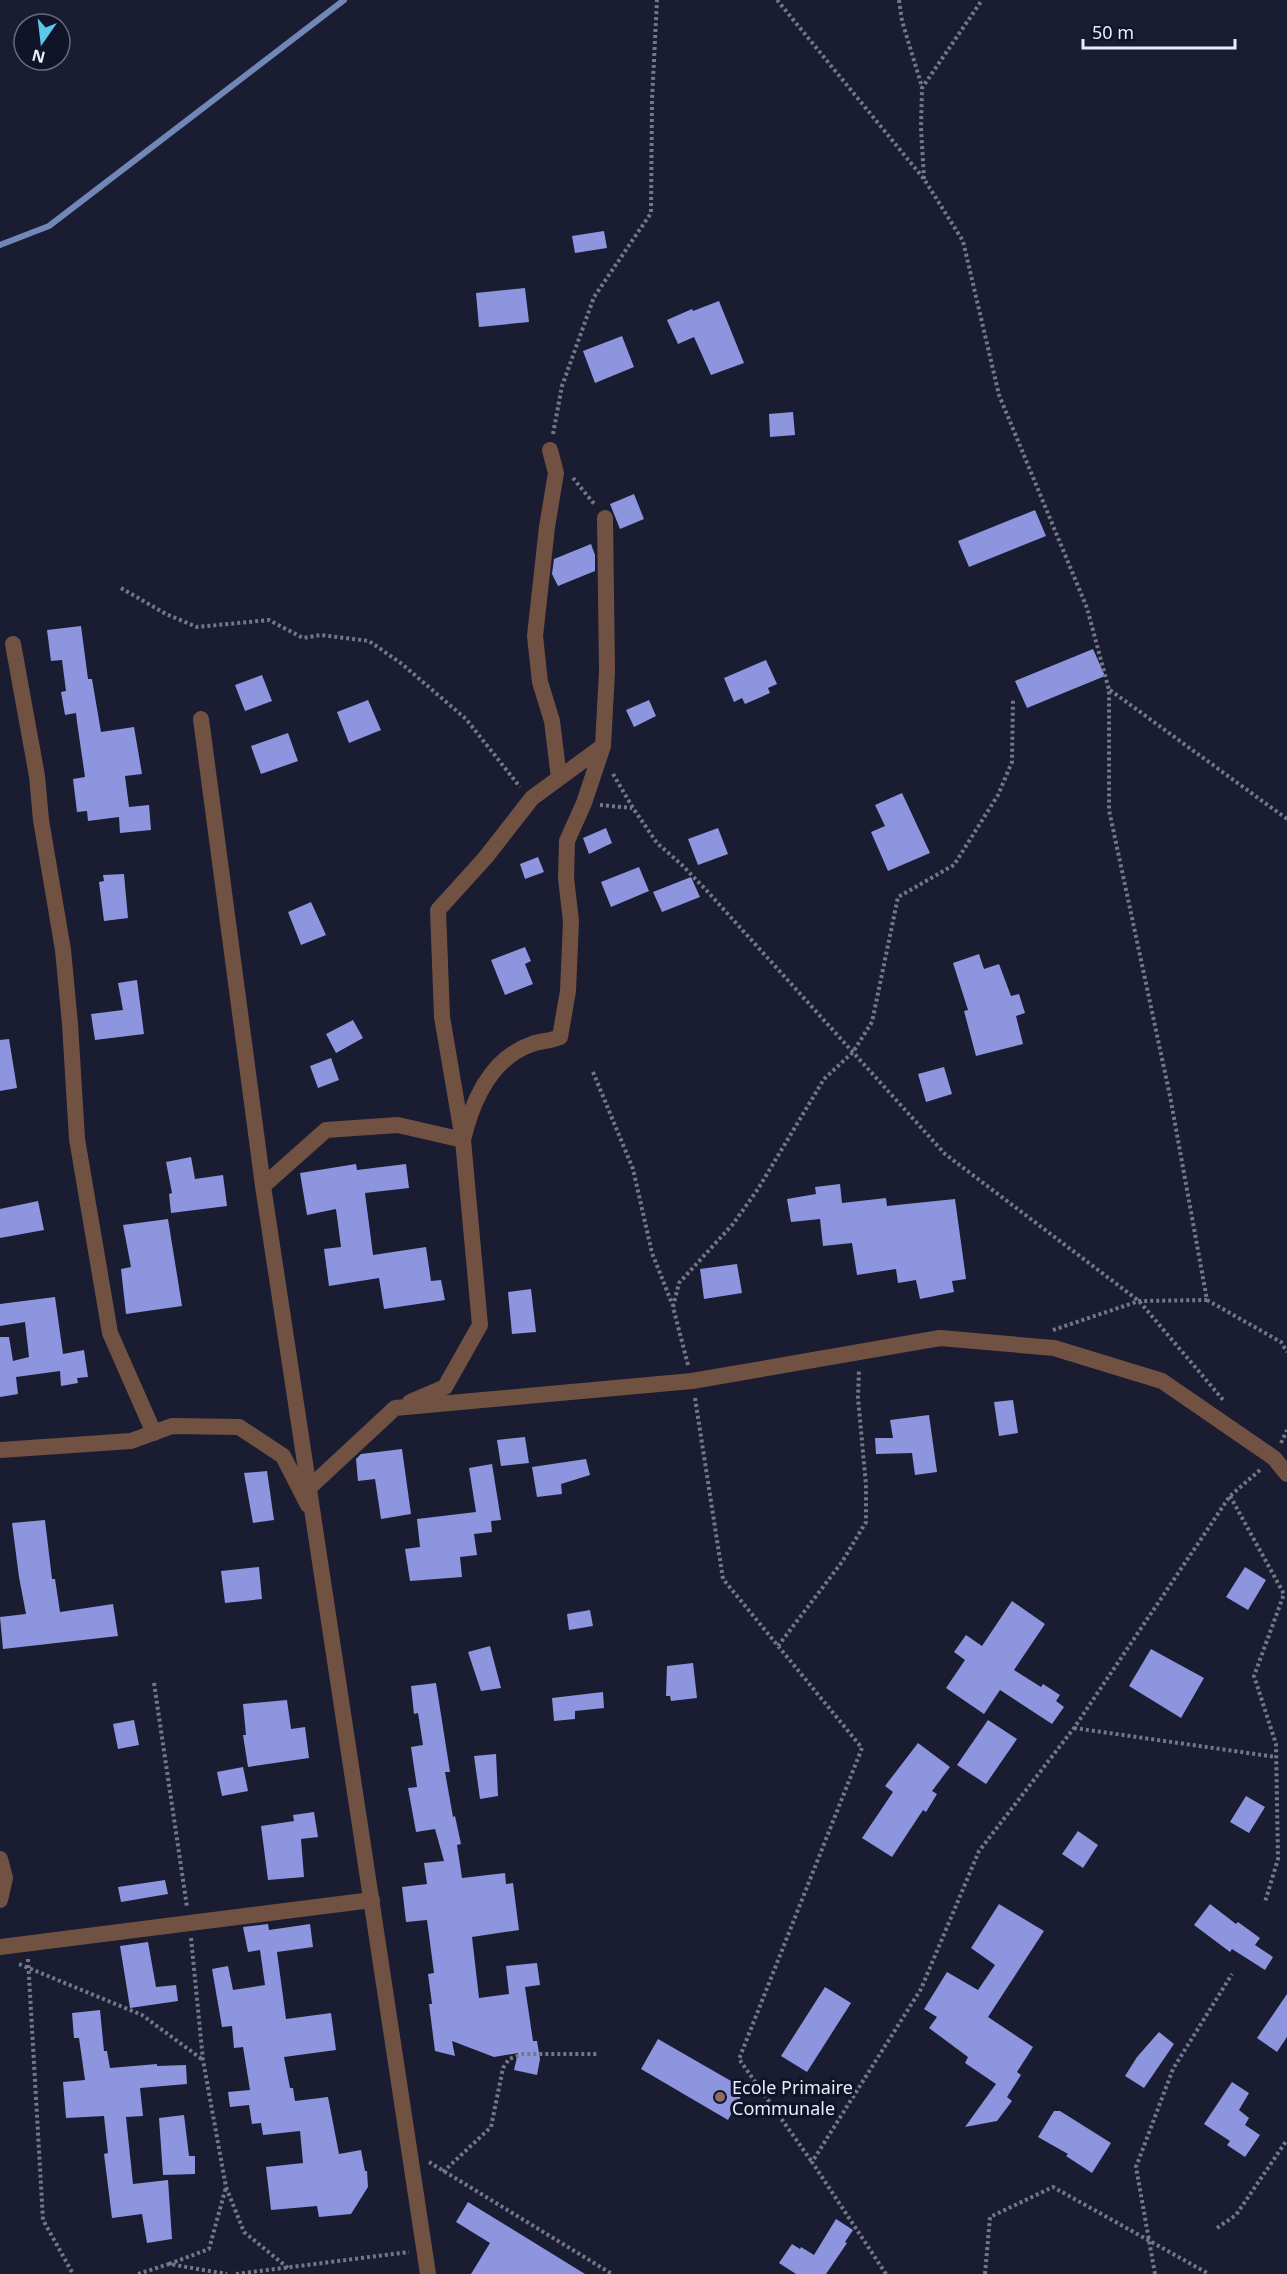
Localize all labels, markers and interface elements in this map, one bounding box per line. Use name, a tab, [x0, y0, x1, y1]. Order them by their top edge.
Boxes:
north arrow	[12, 12, 72, 72]
scale bar	[1083, 12, 1234, 50]
text: 50 m	[1092, 20, 1134, 44]
text: N	[29, 44, 47, 69]
place label: Ecole Primaire Communale	[732, 2075, 853, 2120]
marker: Ecole Primaire Communale	[713, 2090, 727, 2104]

